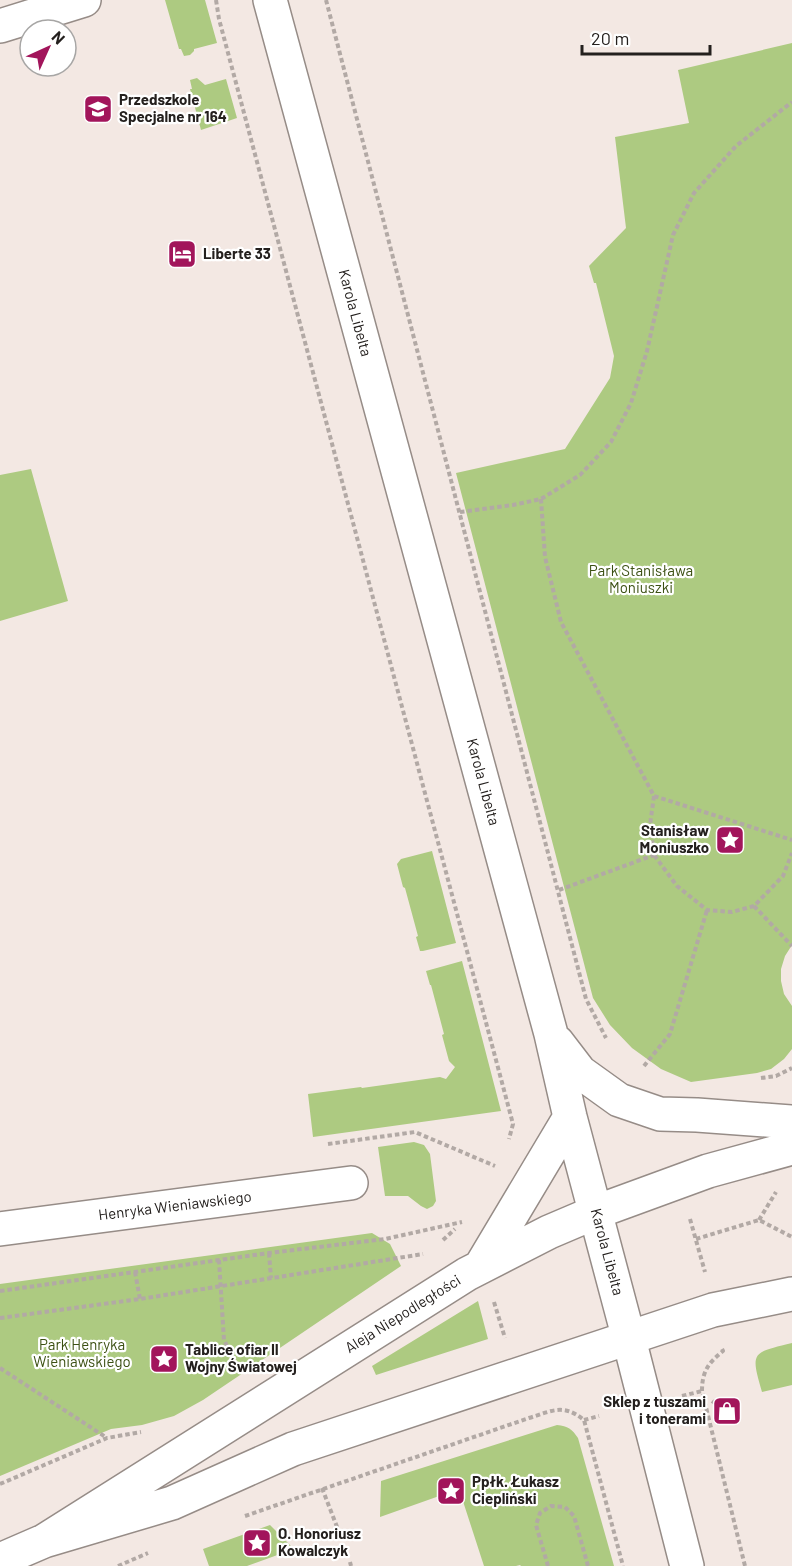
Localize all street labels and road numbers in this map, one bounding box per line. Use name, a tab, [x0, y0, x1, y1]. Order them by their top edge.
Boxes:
street label: Karola Libelta	[336, 267, 376, 358]
street label: Karola Libelta	[464, 736, 504, 827]
street label: Henryka Wieniawskiego	[97, 1187, 253, 1223]
street label: Karola Libelta	[588, 1206, 628, 1297]
street label: Aleja Niepodległości	[341, 1270, 464, 1356]

